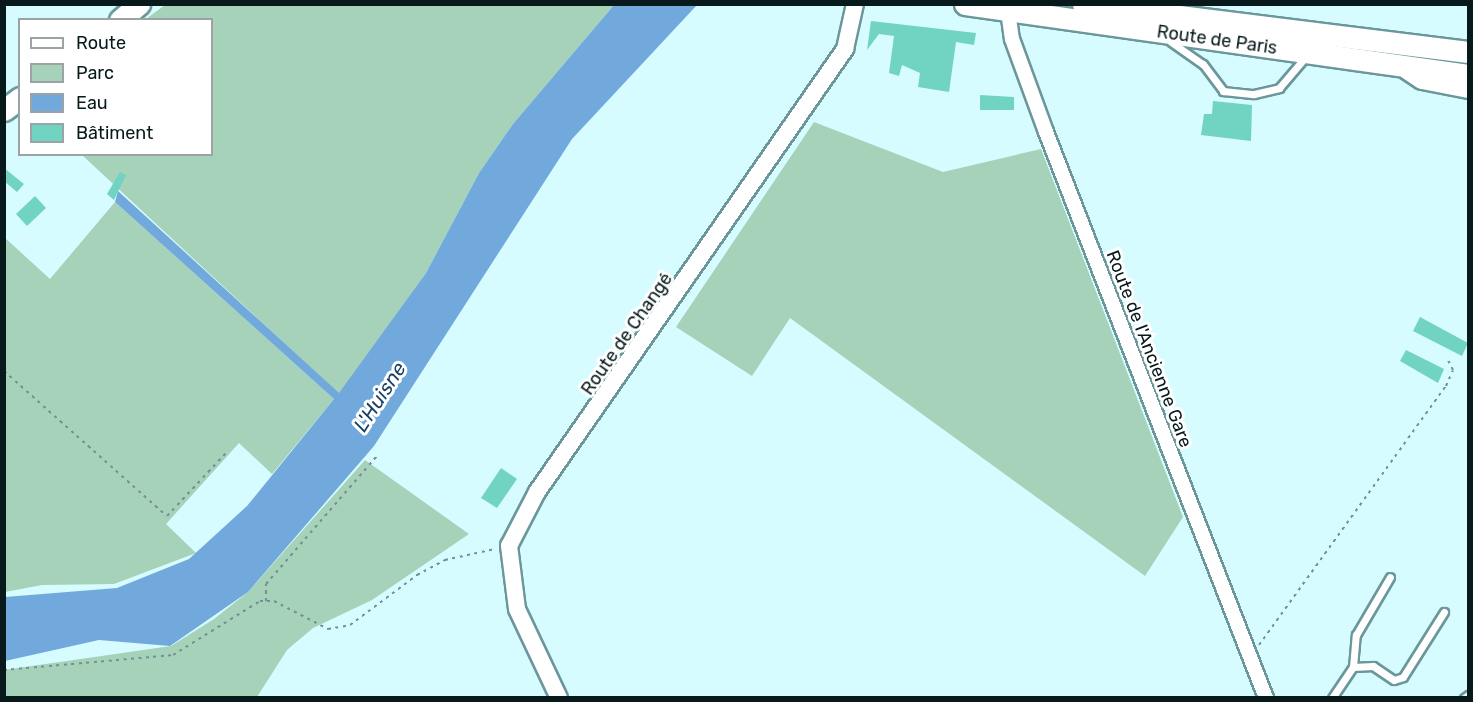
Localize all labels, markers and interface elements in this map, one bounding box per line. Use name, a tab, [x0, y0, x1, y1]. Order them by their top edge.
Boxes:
legend	[18, 18, 213, 156]
street label: Route de Paris	[1155, 21, 1279, 59]
text: Route	[76, 32, 126, 54]
text: Parc	[76, 62, 114, 84]
text: Eau	[76, 92, 108, 114]
text: Bâtiment	[76, 122, 153, 144]
street label: Route de l'Ancienne Gare	[1101, 247, 1197, 451]
street label: Route de Changé	[577, 269, 677, 399]
water label: L'Huisne	[349, 358, 411, 436]

